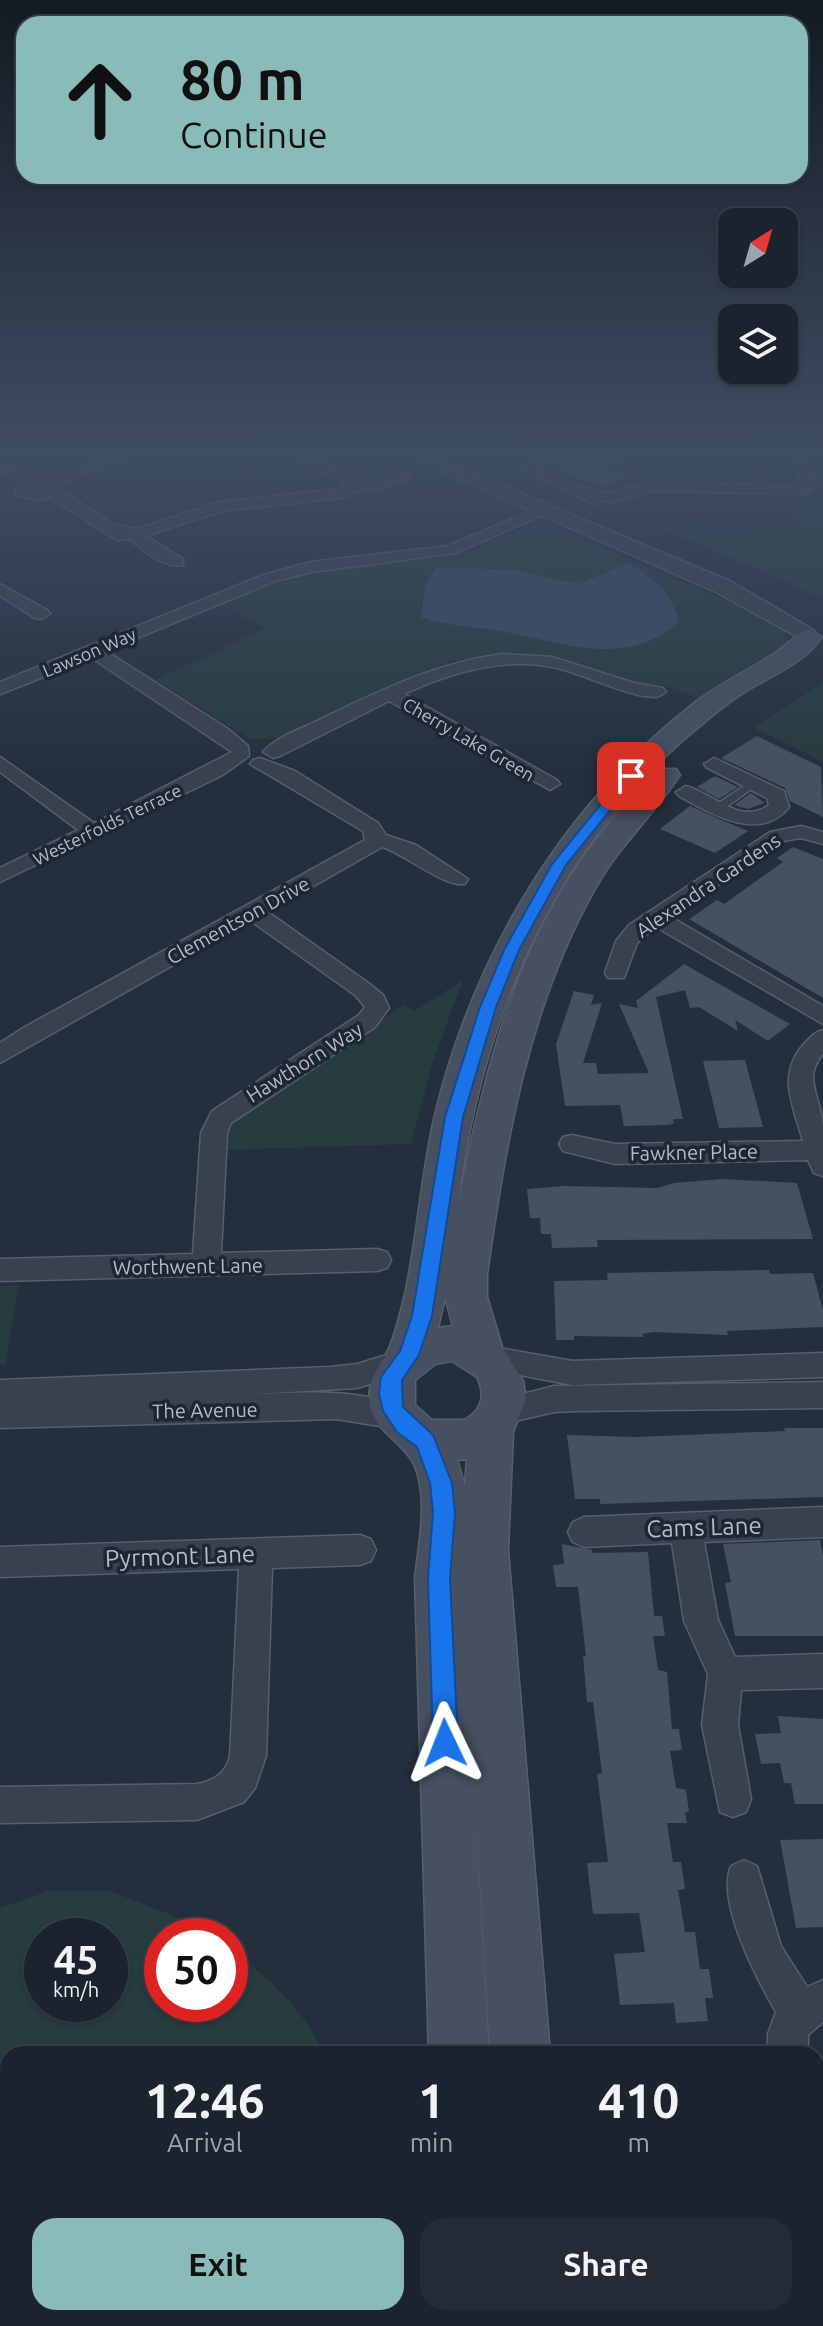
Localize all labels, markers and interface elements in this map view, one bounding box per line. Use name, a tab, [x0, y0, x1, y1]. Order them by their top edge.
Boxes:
icon: ahead	[48, 48, 152, 152]
text: 80 m	[180, 48, 305, 111]
text: Continue	[180, 114, 328, 155]
north arrow	[718, 208, 798, 288]
map controls	[718, 208, 798, 384]
button: layers	[718, 304, 798, 384]
street label: Lawson Way	[39, 623, 139, 681]
street label: Cherry Lake Green	[400, 693, 538, 785]
pin	[597, 742, 665, 810]
icon: arrive	[609, 754, 653, 798]
street label: Westerfolds Terrace	[30, 779, 184, 869]
street label: Alexandra Gardens	[631, 828, 785, 942]
street label: Clementson Drive	[163, 871, 313, 969]
street label: Hawthorn Way	[242, 1017, 366, 1107]
street label: Fawkner Place	[630, 1139, 758, 1165]
street label: Worthwent Lane	[113, 1253, 263, 1279]
street label: The Avenue	[152, 1398, 258, 1422]
street label: Cams Lane	[646, 1511, 762, 1543]
street label: Pyrmont Lane	[104, 1540, 256, 1572]
position arrow	[403, 1701, 487, 1785]
speed limit sign: 50	[144, 1918, 248, 2022]
text: 45	[53, 1937, 99, 1982]
text: km/h	[53, 1978, 99, 2001]
text: 12:46	[145, 2073, 265, 2127]
text: 1	[418, 2073, 445, 2127]
text: 410	[598, 2073, 679, 2127]
text: Arrival	[167, 2128, 243, 2157]
text: min	[410, 2128, 453, 2157]
text: m	[627, 2128, 650, 2157]
button: Exit	[32, 2218, 404, 2310]
button: Share	[420, 2218, 792, 2310]

